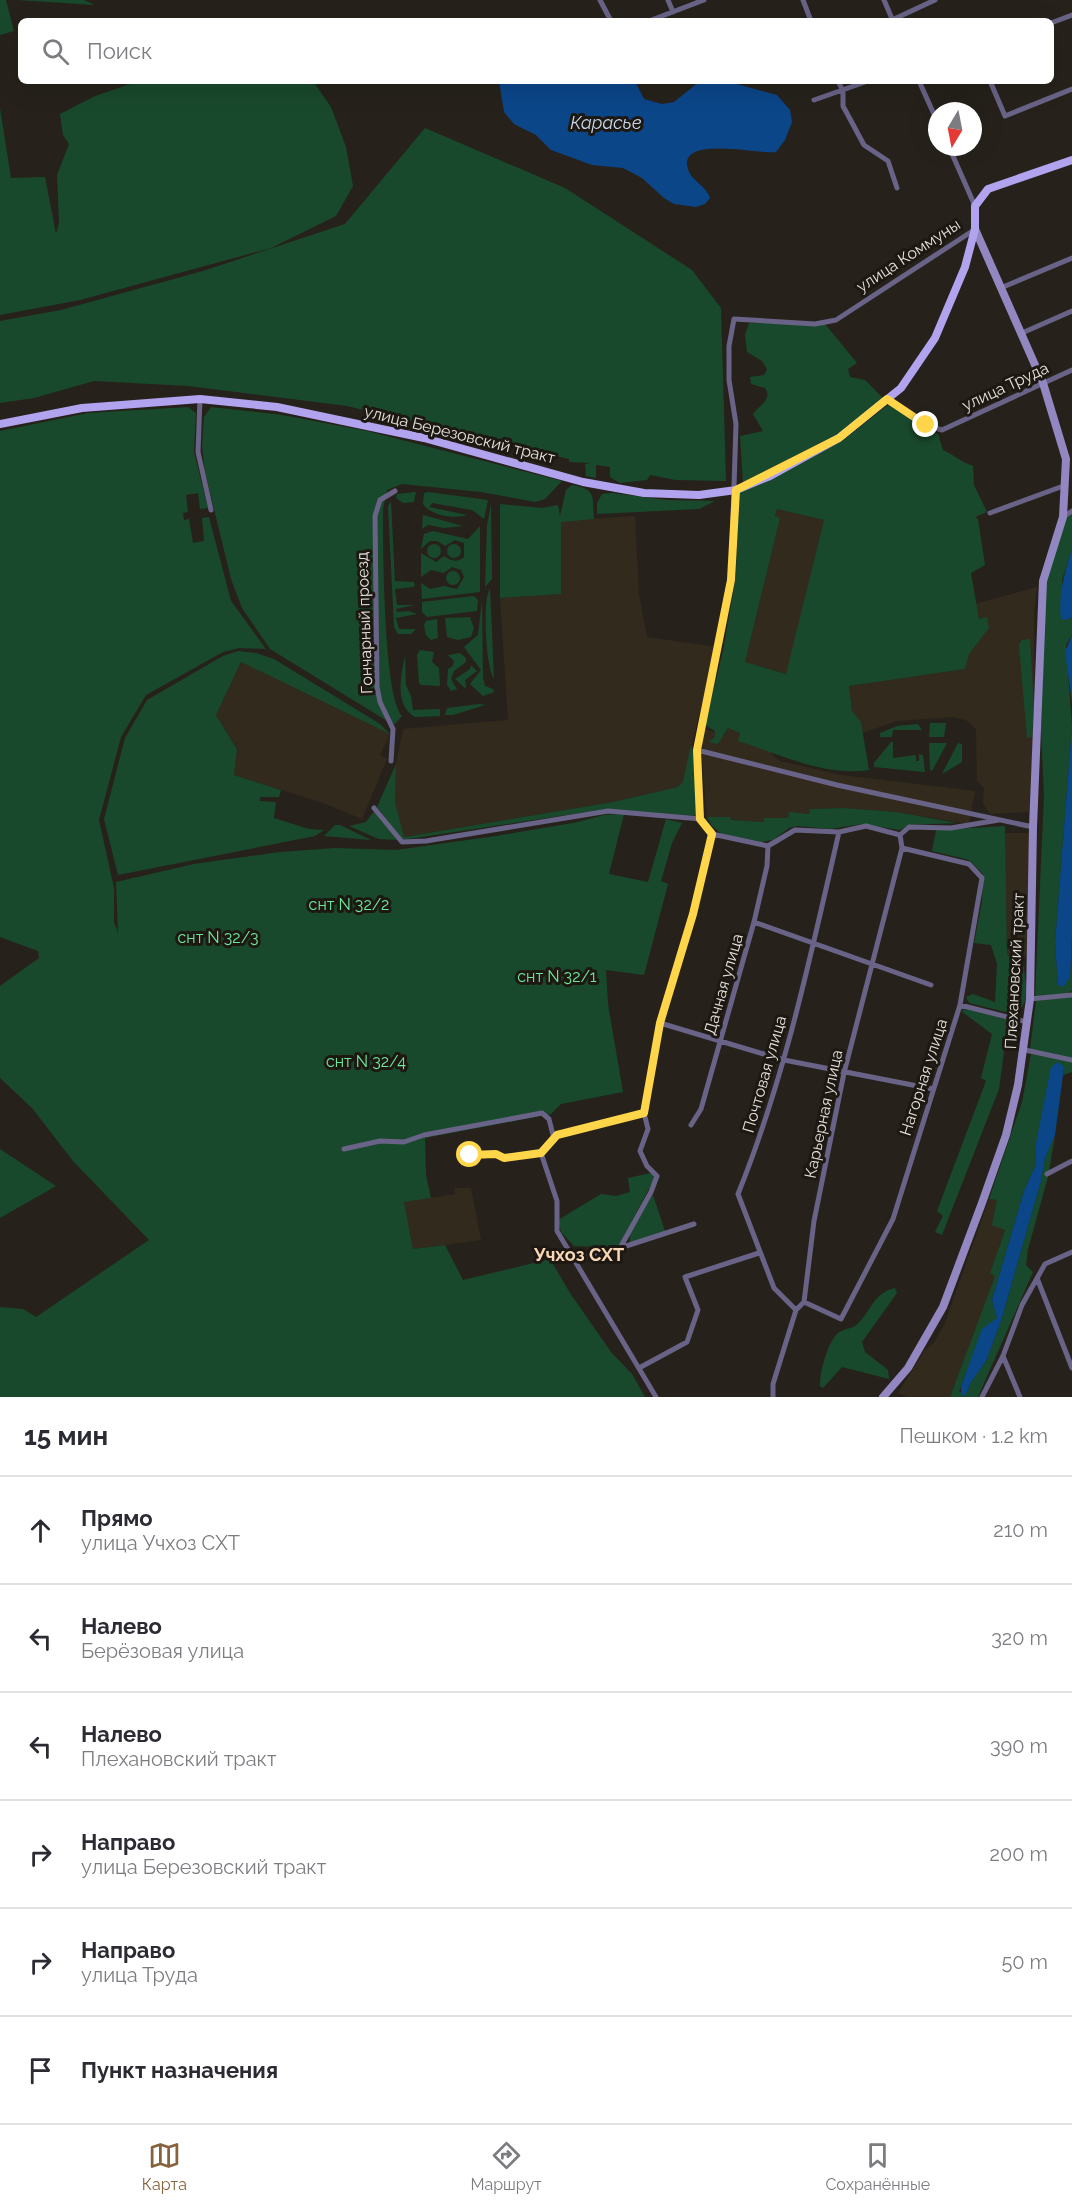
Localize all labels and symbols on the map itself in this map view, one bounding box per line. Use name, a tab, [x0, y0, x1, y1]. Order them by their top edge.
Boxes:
north arrow	[928, 102, 982, 156]
water label: Карасье	[570, 112, 642, 133]
street label: улица Коммуны	[853, 215, 964, 296]
street label: улица Труда	[959, 358, 1052, 415]
street label: улица Березовский тракт	[362, 402, 558, 468]
route end	[912, 411, 938, 437]
street label: Гончарный проезд	[353, 552, 376, 694]
street label: Плехановский тракт	[1001, 892, 1028, 1050]
park label: снт N 32/2	[309, 895, 389, 914]
park label: снт N 32/3	[178, 928, 258, 947]
street label: Дачная улица	[700, 931, 747, 1037]
park label: снт N 32/1	[517, 967, 597, 986]
street label: Почтовая улица	[739, 1013, 790, 1135]
street label: Нагорная улица	[896, 1016, 951, 1138]
street label: Карьерная улица	[801, 1048, 846, 1180]
park label: снт N 32/4	[326, 1052, 406, 1071]
route start	[456, 1141, 482, 1167]
district label: Учхоз СХТ	[533, 1244, 624, 1265]

